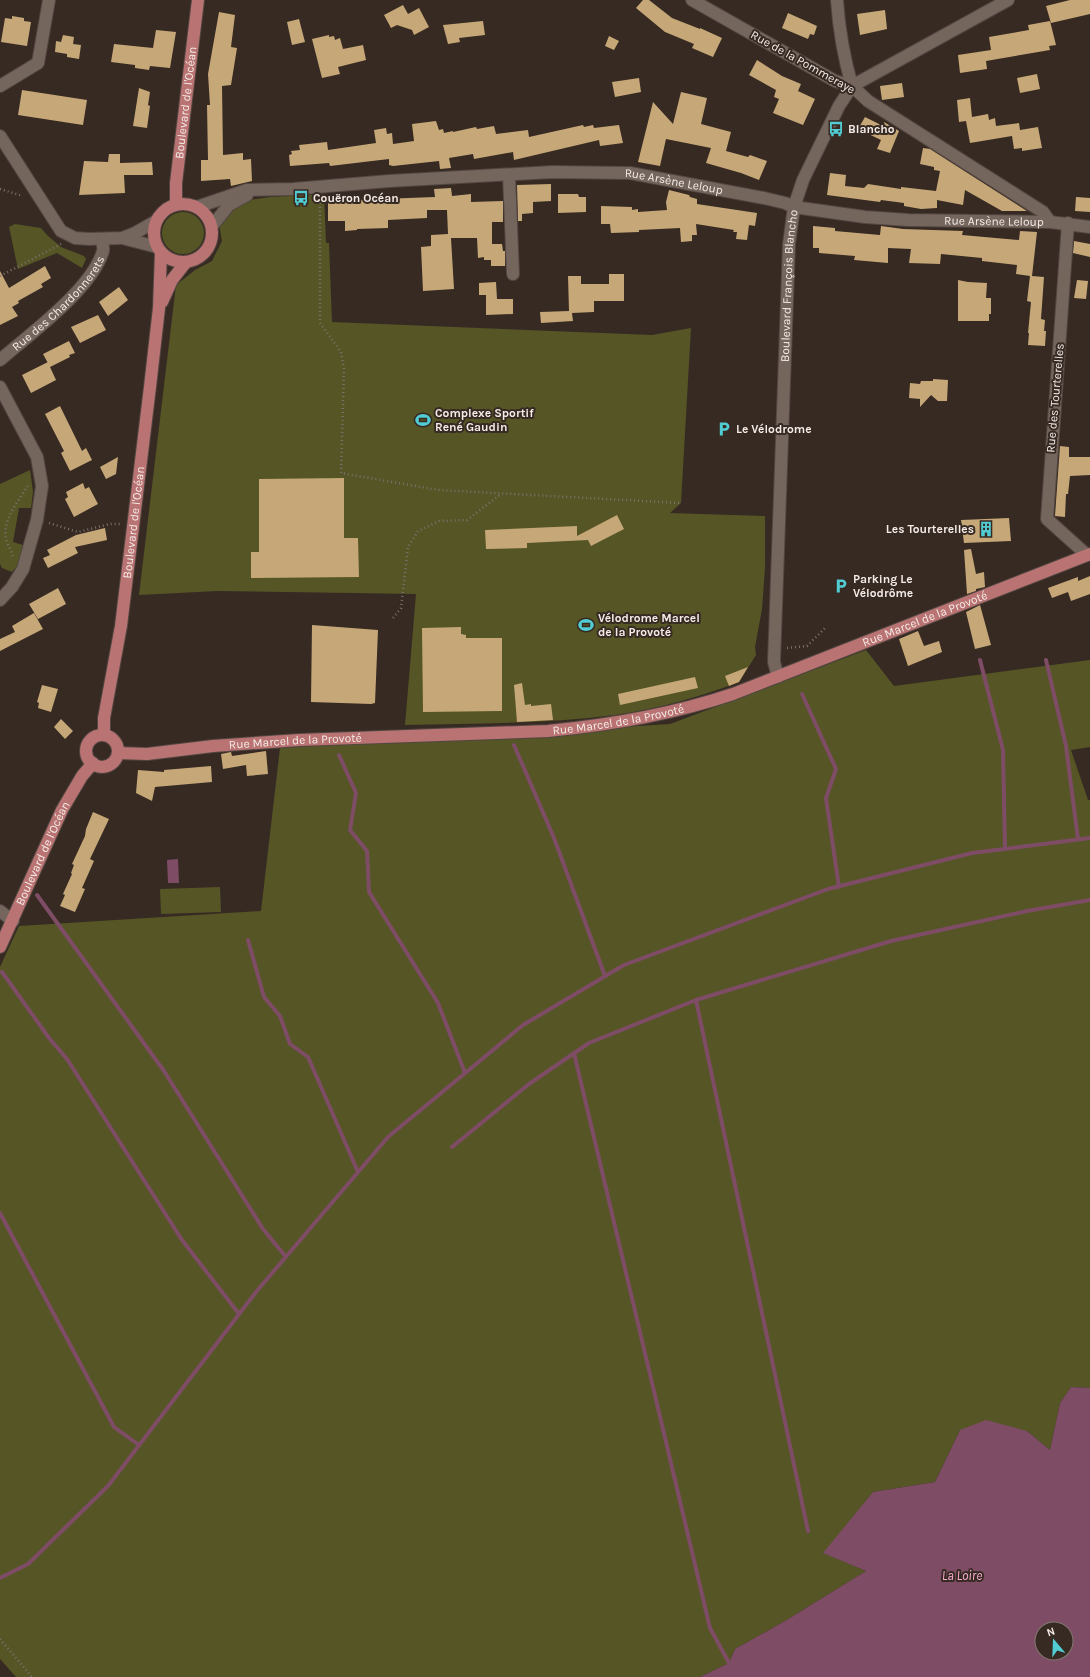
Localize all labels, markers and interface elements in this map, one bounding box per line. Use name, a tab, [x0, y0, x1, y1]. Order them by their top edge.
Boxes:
street label: Rue de la Pommeraye	[748, 27, 858, 97]
street label: Boulevard de l'Océan	[172, 46, 199, 160]
bus stop icon: Blancho	[827, 120, 845, 138]
place label: Blancho	[848, 122, 895, 136]
street label: Rue Arsène Leloup	[625, 166, 724, 197]
bus stop icon: Couëron Océan	[292, 189, 310, 207]
place label: Couëron Océan	[313, 191, 399, 205]
street label: Boulevard François Blancho	[778, 209, 801, 362]
street label: Rue Arsène Leloup	[944, 214, 1044, 229]
street label: Rue des Chardonnerets	[9, 254, 107, 354]
street label: Rue des Tourterelles	[1043, 343, 1067, 453]
place label: Complexe Sportif René Gaudin	[435, 406, 534, 434]
sports icon: Complexe Sportif René Gaudin	[414, 411, 432, 429]
parking icon: Le Vélodrome	[715, 420, 733, 438]
place label: Le Vélodrome	[736, 422, 812, 436]
street label: Boulevard de l'Océan	[120, 465, 147, 579]
building icon: Les Tourterelles	[977, 520, 995, 538]
place label: Les Tourterelles	[886, 522, 974, 536]
place label: Parking Le Vélodrôme	[853, 572, 913, 600]
parking icon: Parking Le Vélodrôme	[832, 577, 850, 595]
street label: Rue Marcel de la Provoté	[860, 588, 989, 650]
place label: Vélodrome Marcel de la Provoté	[598, 611, 700, 639]
sports icon: Vélodrome Marcel de la Provoté	[577, 616, 595, 634]
street label: Rue Marcel de la Provoté	[552, 702, 685, 738]
street label: Rue Marcel de la Provoté	[228, 731, 362, 752]
street label: Boulevard de l'Océan	[13, 799, 73, 908]
water label: La Loire	[942, 1568, 982, 1583]
north arrow	[1034, 1621, 1074, 1661]
text: N	[1045, 1625, 1057, 1639]

